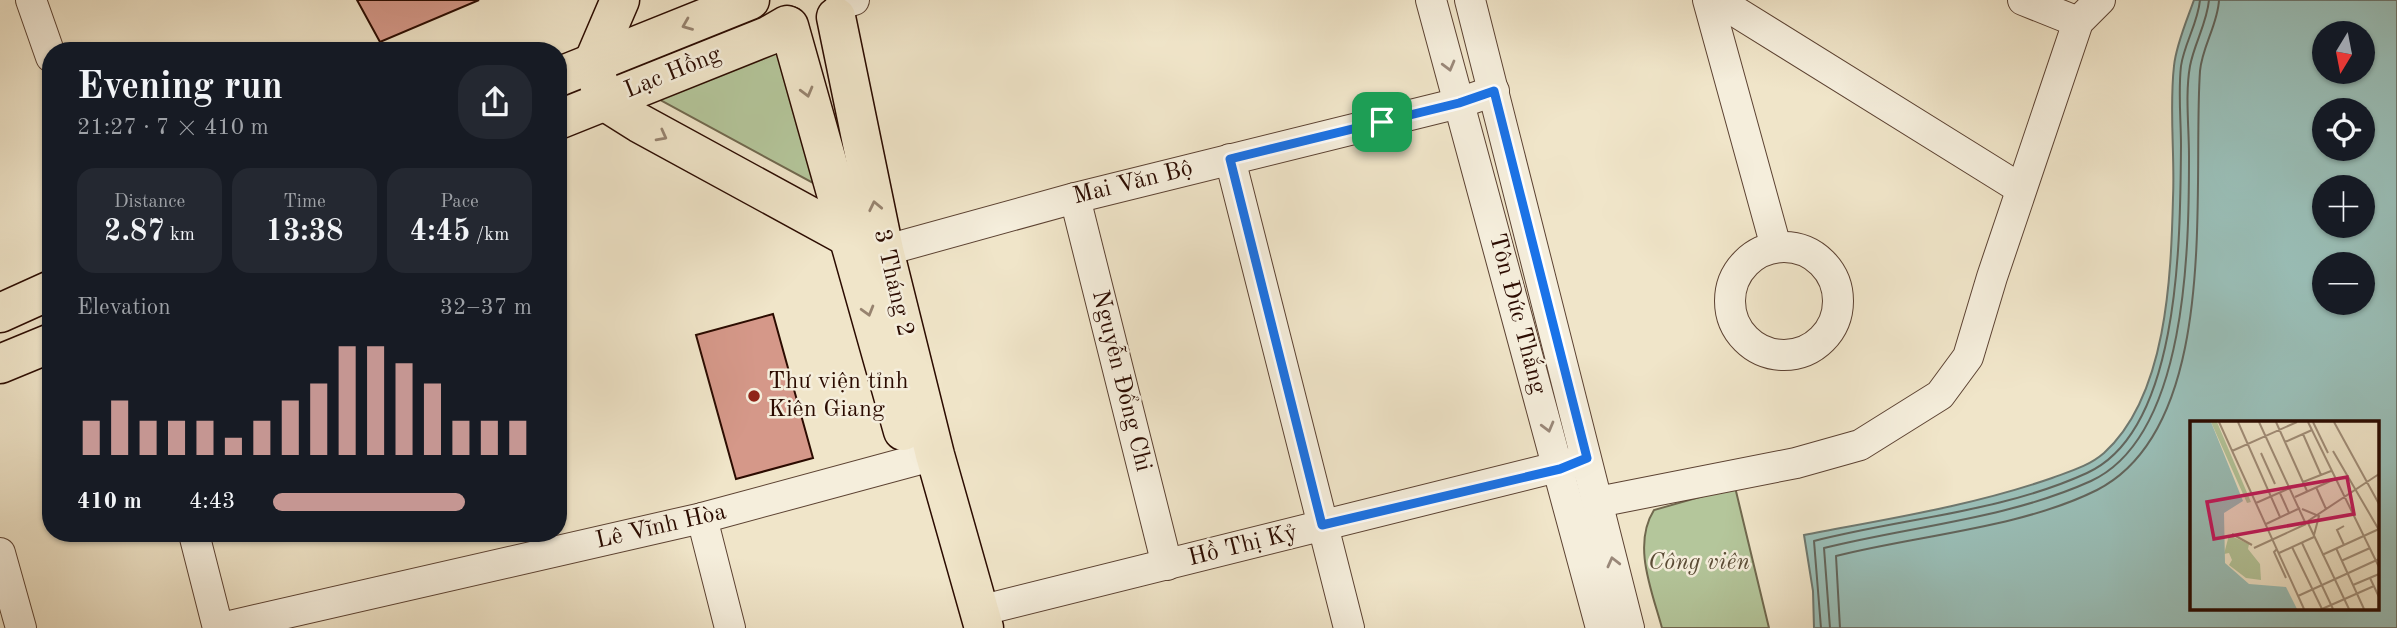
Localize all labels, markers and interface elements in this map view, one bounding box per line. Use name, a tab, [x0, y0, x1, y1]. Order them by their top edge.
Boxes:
one-way arrow	[681, 17, 693, 31]
north arrow	[2312, 21, 2375, 84]
map controls	[2312, 21, 2375, 315]
street label: Lạc Hồng	[621, 41, 725, 103]
one-way arrow	[1440, 60, 1455, 72]
button: share	[458, 65, 532, 139]
text: Evening run	[77, 69, 283, 107]
one-way arrow	[798, 85, 813, 97]
pin	[1352, 92, 1412, 152]
button: locate	[2312, 98, 2375, 161]
icon: arrive	[1363, 103, 1401, 141]
text: 21:27 · 7 × 410 m	[77, 116, 269, 139]
one-way arrow	[655, 128, 667, 141]
street label: Mai Văn Bộ	[1071, 157, 1195, 209]
button: +	[2312, 175, 2375, 238]
text: Distance	[114, 193, 185, 212]
text: Time	[283, 193, 326, 212]
text: Pace	[440, 193, 479, 212]
one-way arrow	[868, 200, 883, 212]
text: 2.87	[104, 217, 165, 247]
text: 13:38	[266, 217, 344, 247]
text: 4:45	[410, 217, 470, 247]
text: km	[165, 226, 195, 245]
text: /km	[470, 226, 509, 245]
street label: 3 Tháng 2	[869, 227, 917, 339]
street label: Tôn Đức Thắng	[1484, 231, 1552, 397]
button: −	[2312, 252, 2375, 315]
street label: Nguyễn Đổng Chi	[1087, 287, 1157, 474]
text: Elevation	[77, 296, 171, 319]
text: 32–37 m	[440, 296, 532, 319]
one-way arrow	[860, 304, 875, 316]
place label: Thư viện tỉnh Kiên Giang	[768, 370, 909, 422]
marker: Thư viện tỉnh Kiên Giang	[746, 388, 762, 404]
one-way arrow	[1540, 421, 1554, 433]
inset map	[2190, 421, 2380, 610]
text: 410 m	[77, 490, 142, 513]
text: 4:43	[189, 490, 235, 513]
street label: Lê Vĩnh Hòa	[593, 500, 729, 554]
street label: Hồ Thị Kỷ	[1185, 519, 1300, 571]
park label: Công viên	[1648, 551, 1750, 575]
one-way arrow	[1607, 556, 1621, 568]

